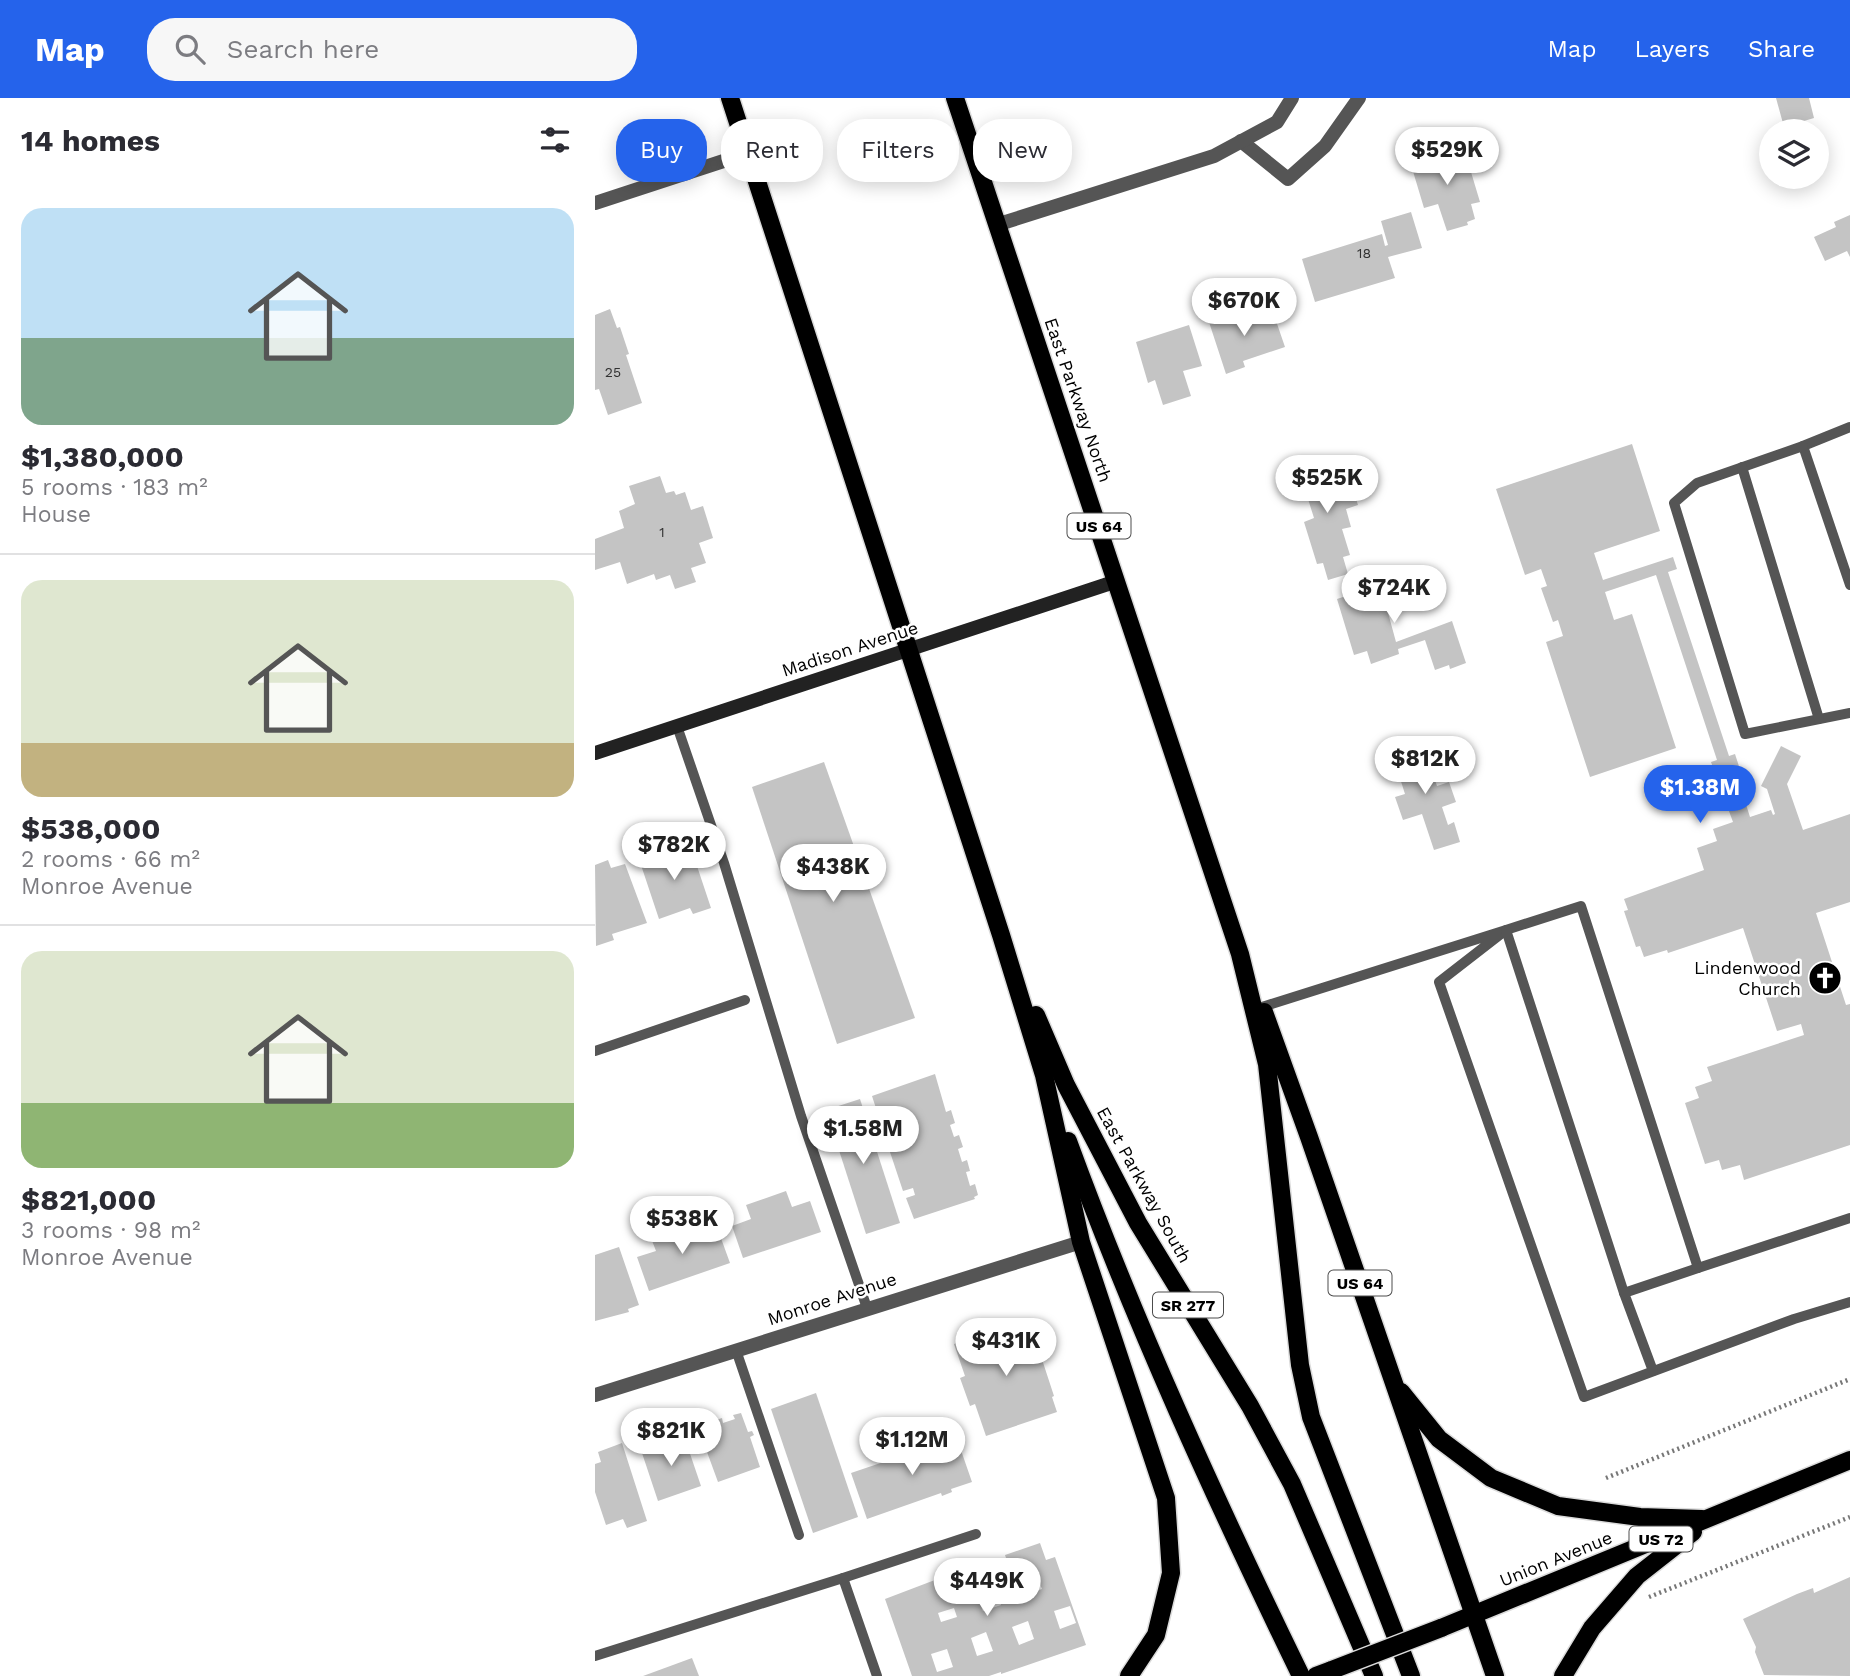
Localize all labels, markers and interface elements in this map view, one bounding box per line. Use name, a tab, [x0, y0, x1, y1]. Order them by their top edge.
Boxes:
search box	[147, 18, 637, 81]
text: Map	[35, 30, 105, 69]
icon: search	[171, 30, 209, 68]
text: Search here	[227, 34, 379, 64]
text: Map	[1548, 35, 1596, 63]
text: Layers	[1634, 35, 1710, 63]
text: Share	[1748, 35, 1815, 63]
chip: Buy	[616, 119, 707, 182]
chip: Rent	[721, 119, 823, 182]
chip: Filters	[837, 119, 959, 182]
chip: New	[973, 119, 1072, 182]
map controls	[1759, 119, 1829, 189]
button: layers	[1759, 119, 1829, 189]
icon: filters	[536, 121, 574, 159]
text: 14 homes	[21, 123, 160, 158]
pin: $529K	[1398, 127, 1496, 187]
text: $529K	[1411, 136, 1483, 163]
house number: 18	[1357, 245, 1371, 261]
icon: home	[235, 253, 361, 379]
pin: $670K	[1195, 278, 1293, 338]
text: $670K	[1208, 287, 1280, 314]
street label: East Parkway North	[1040, 315, 1116, 485]
house number: 25	[605, 364, 621, 380]
text: $1,380,000	[21, 439, 184, 474]
pin: $525K	[1278, 456, 1376, 515]
text: $525K	[1291, 464, 1363, 491]
text: 5 rooms · 183 m²	[21, 474, 208, 501]
text: House	[21, 501, 91, 528]
road number: US 64	[1067, 514, 1131, 538]
house number: 1	[659, 524, 665, 540]
pin: $724K	[1345, 566, 1443, 625]
text: $724K	[1358, 574, 1430, 601]
street label: Madison Avenue	[779, 617, 921, 680]
icon: home	[235, 625, 361, 751]
pin: $812K	[1376, 736, 1474, 796]
text: $812K	[1391, 745, 1459, 772]
pin: $1.38M	[1643, 766, 1757, 825]
text: $1.38M	[1660, 774, 1740, 801]
text: $538,000	[21, 811, 161, 846]
pin: $782K	[625, 822, 723, 882]
text: $782K	[638, 831, 710, 858]
pin: $438K	[784, 844, 882, 904]
text: 2 rooms · 66 m²	[21, 846, 200, 873]
text: $438K	[796, 853, 870, 880]
text: Monroe Avenue	[21, 873, 193, 900]
place label: Lindenwood Church	[1694, 957, 1801, 999]
church icon: Lindenwood Church	[1806, 959, 1844, 997]
icon: home	[235, 996, 361, 1122]
street label: East Parkway South	[1093, 1103, 1196, 1266]
pin: $1.58M	[806, 1107, 920, 1166]
text: $1.58M	[823, 1115, 903, 1142]
text: $821,000	[21, 1182, 156, 1217]
pin: $538K	[633, 1196, 731, 1256]
text: $538K	[646, 1205, 718, 1232]
text: 3 rooms · 98 m²	[21, 1217, 200, 1244]
text: Monroe Avenue	[21, 1244, 193, 1271]
street label: Monroe Avenue	[765, 1268, 899, 1329]
road number: US 64	[1329, 1270, 1391, 1296]
road number: SR 277	[1153, 1292, 1223, 1317]
pin: $431K	[957, 1318, 1055, 1378]
text: $431K	[971, 1327, 1041, 1354]
pin: $821K	[622, 1408, 720, 1468]
text: $821K	[637, 1417, 705, 1444]
pin: $1.12M	[855, 1418, 969, 1477]
text: $1.12M	[875, 1426, 949, 1453]
street label: Union Avenue	[1496, 1526, 1615, 1591]
road number: US 72	[1629, 1526, 1693, 1552]
pin: $449K	[938, 1558, 1036, 1618]
text: $449K	[950, 1567, 1024, 1594]

